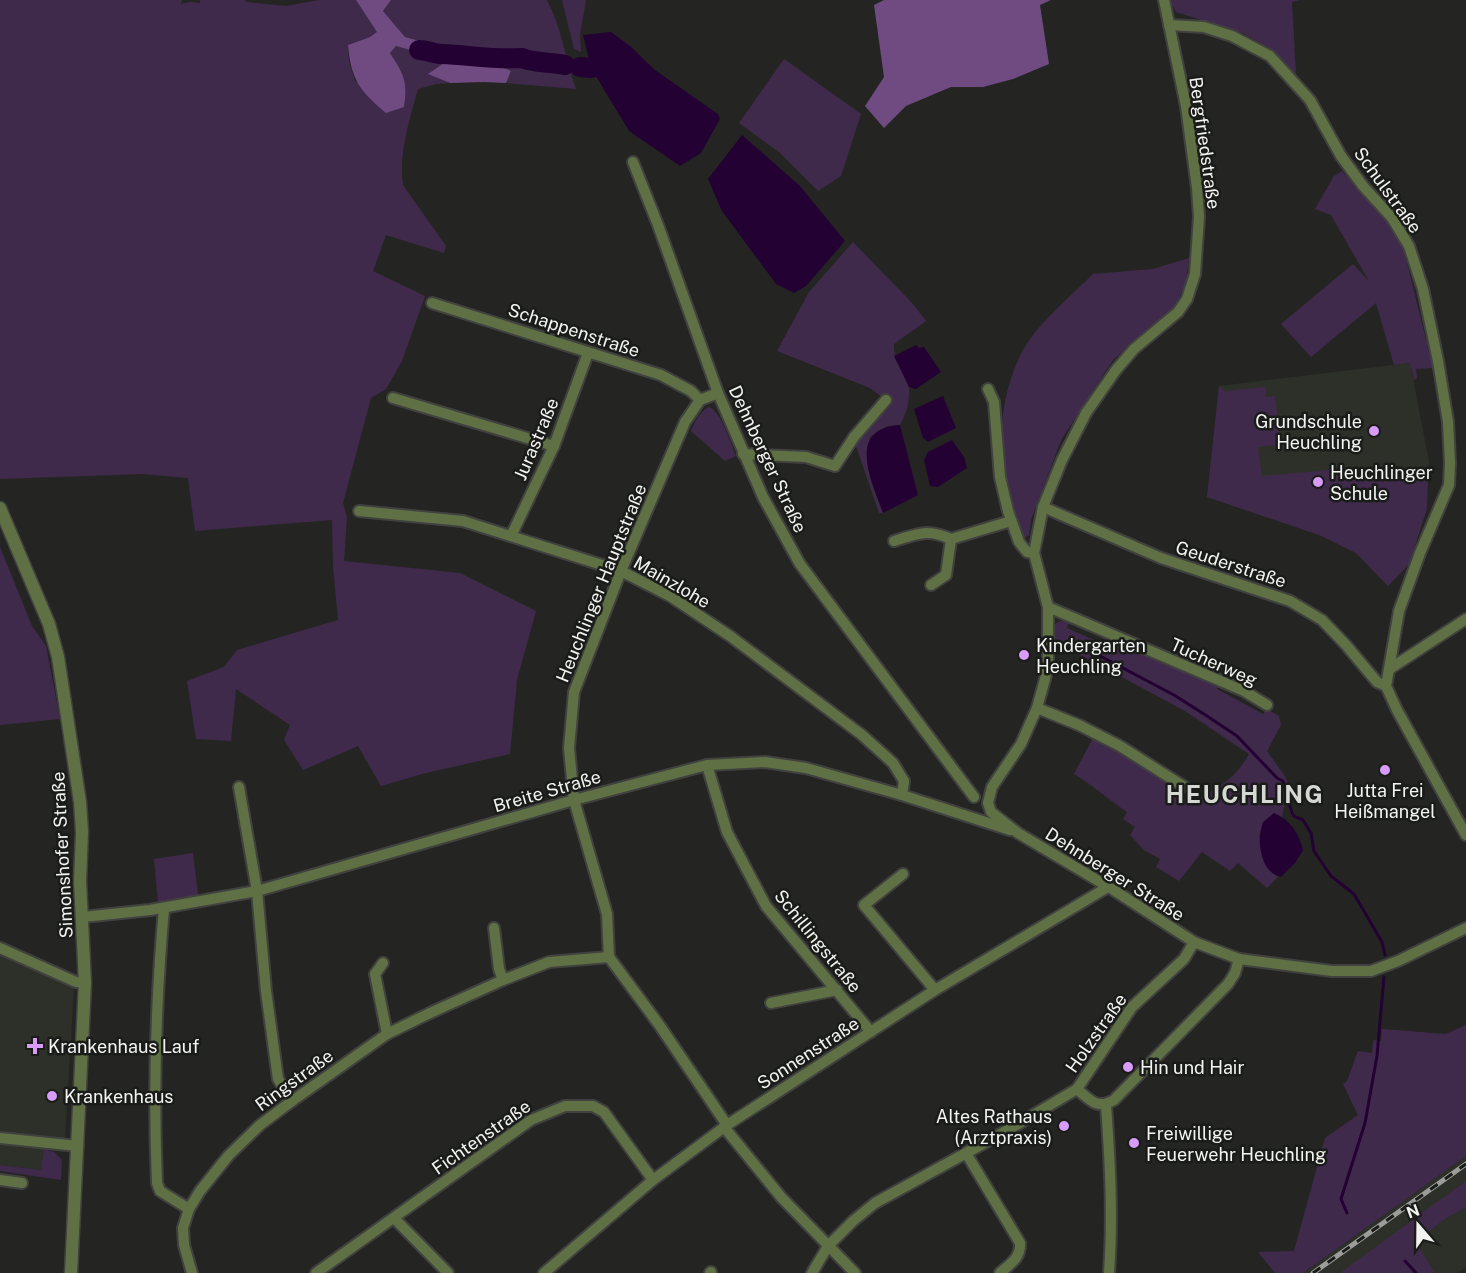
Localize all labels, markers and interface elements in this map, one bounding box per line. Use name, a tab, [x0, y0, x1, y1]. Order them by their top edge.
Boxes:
street label: Bergfriedstraße	[1185, 75, 1225, 211]
street label: Schulstraße	[1350, 143, 1426, 237]
street label: Schappenstraße	[505, 299, 643, 361]
street label: Dehnberger Straße	[725, 382, 811, 536]
street label: Jurastraße	[509, 395, 563, 483]
place label: Grundschule Heuchling	[1255, 411, 1362, 453]
marker: Grundschule Heuchling	[1367, 424, 1381, 438]
place label: Heuchlinger Schule	[1330, 462, 1433, 504]
marker: Heuchlinger Schule	[1311, 475, 1325, 489]
street label: Heuchlinger Hauptstraße	[552, 481, 650, 685]
street label: Geuderstraße	[1173, 536, 1289, 592]
street label: Mainzlohe	[630, 552, 714, 612]
street label: Tucherweg	[1167, 634, 1261, 690]
place label: Kindergarten Heuchling	[1036, 635, 1146, 677]
marker: Kindergarten Heuchling	[1017, 648, 1031, 662]
marker: Jutta Frei Heißmangel	[1378, 763, 1392, 777]
street label: Breite Straße	[491, 766, 603, 816]
street label: Simonshofer Straße	[47, 771, 77, 939]
district label: HEUCHLING	[1166, 780, 1324, 808]
place label: Jutta Frei Heißmangel	[1334, 780, 1436, 822]
street label: Dehnberger Straße	[1042, 823, 1188, 925]
street label: Schillingstraße	[770, 885, 866, 997]
street label: Holzstraße	[1061, 990, 1131, 1076]
street label: Sonnenstraße	[753, 1012, 863, 1094]
place label: Krankenhaus Lauf	[48, 1036, 199, 1057]
marker: Krankenhaus Lauf	[26, 1037, 44, 1055]
street label: Ringstraße	[251, 1045, 337, 1115]
place label: Hin und Hair	[1140, 1057, 1244, 1078]
marker: Hin und Hair	[1121, 1060, 1135, 1074]
place label: Krankenhaus	[64, 1086, 173, 1107]
marker: Krankenhaus	[45, 1089, 59, 1103]
street label: Fichtenstraße	[428, 1095, 534, 1179]
place label: Altes Rathaus (Arztpraxis)	[936, 1106, 1052, 1148]
marker: Altes Rathaus (Arztpraxis)	[1057, 1119, 1071, 1133]
place label: Freiwillige Feuerwehr Heuchling	[1146, 1123, 1326, 1165]
marker: Freiwillige Feuerwehr Heuchling	[1127, 1136, 1141, 1150]
north arrow	[1388, 1195, 1448, 1255]
text: N	[1404, 1200, 1422, 1222]

